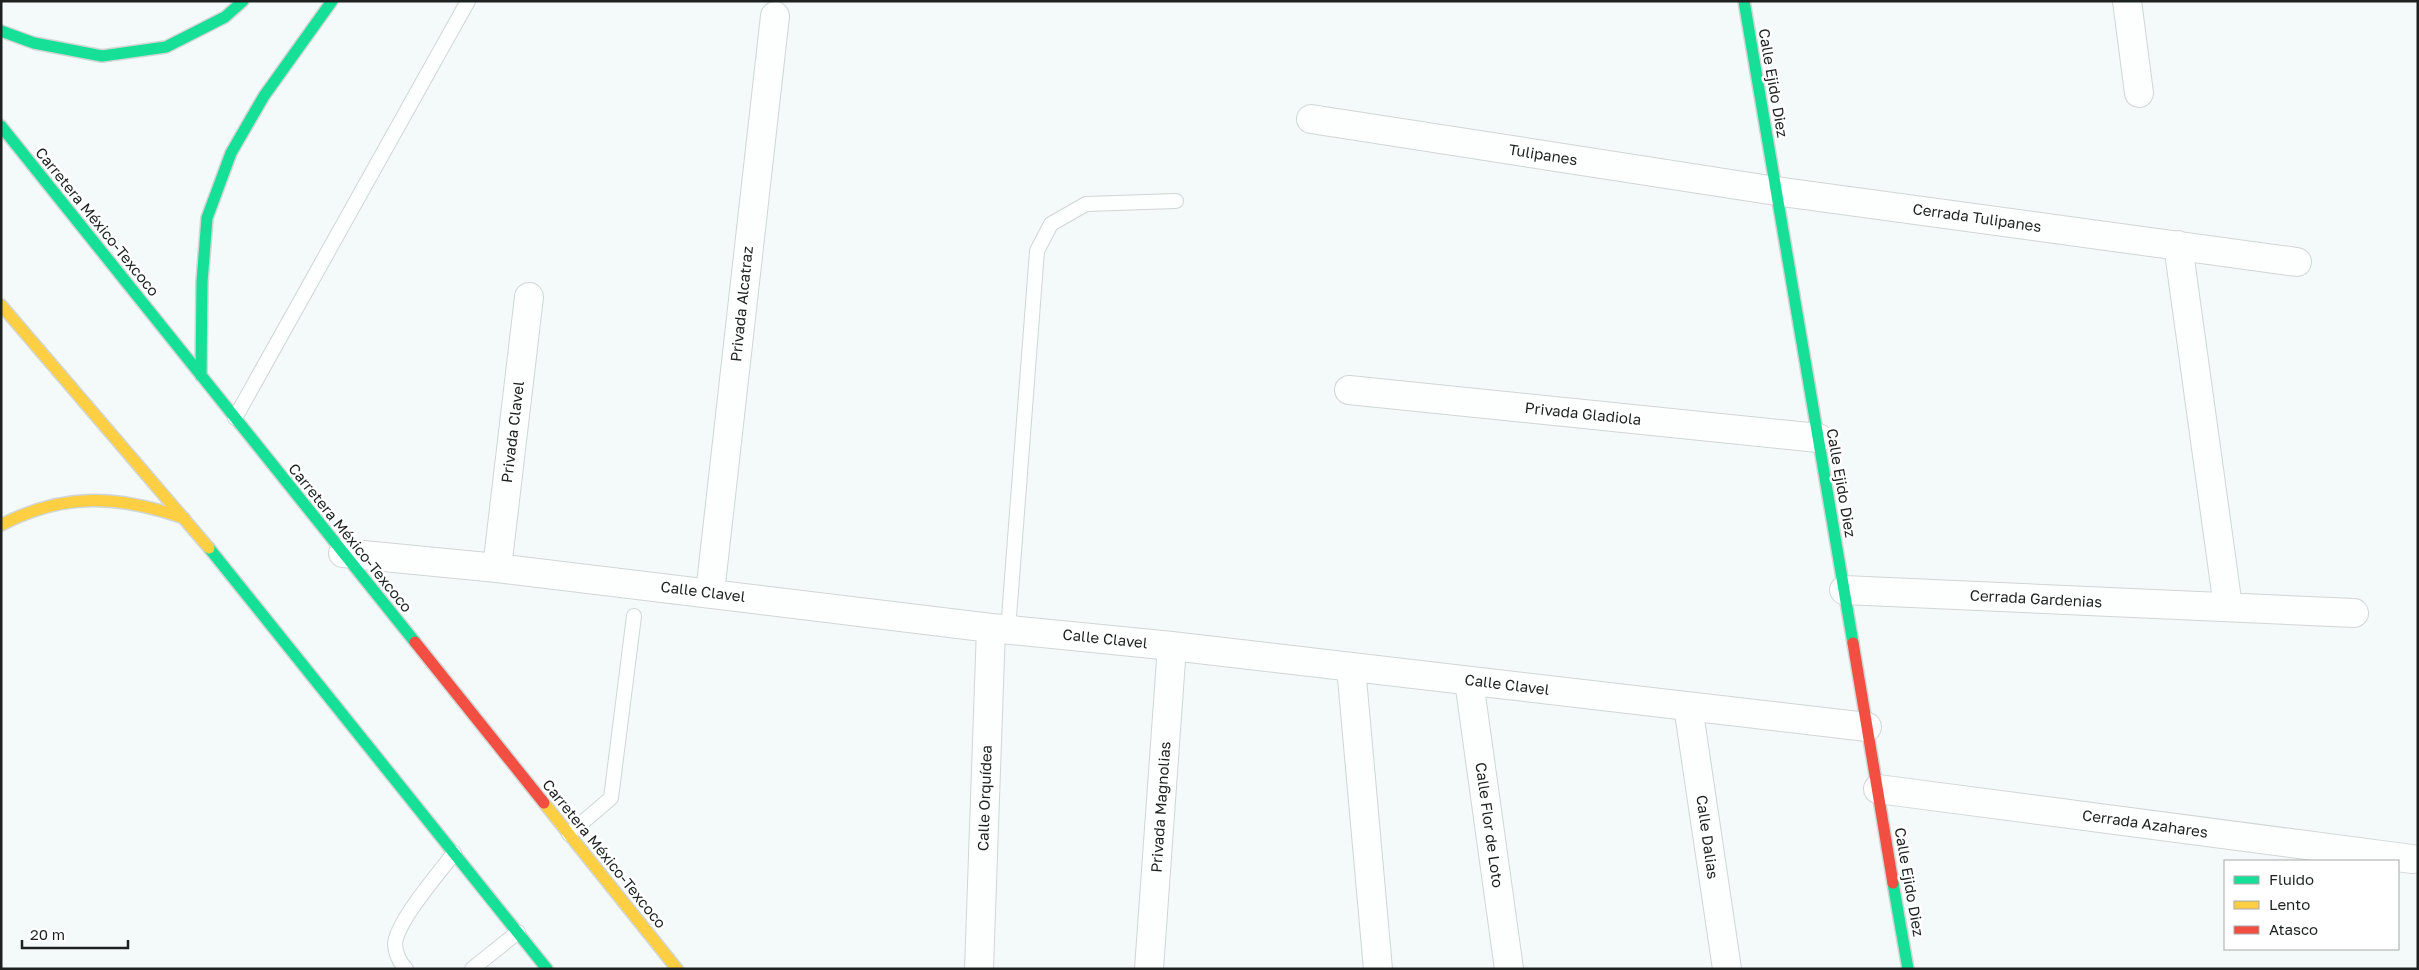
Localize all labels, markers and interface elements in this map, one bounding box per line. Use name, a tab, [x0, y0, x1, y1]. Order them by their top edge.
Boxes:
street label: Calle Ejido Diez	[1756, 27, 1793, 139]
street label: Tulipanes	[1507, 140, 1579, 168]
street label: Carretera México-Texcoco	[32, 143, 163, 299]
street label: Cerrada Tulipanes	[1912, 199, 2043, 235]
street label: Privada Alcatraz	[726, 245, 756, 363]
street label: Privada Clavel	[497, 380, 527, 484]
street label: Privada Gladiola	[1524, 398, 1642, 428]
street label: Calle Ejido Diez	[1824, 427, 1861, 539]
street label: Carretera México-Texcoco	[285, 459, 416, 615]
street label: Calle Clavel	[660, 577, 747, 605]
street label: Cerrada Gardenias	[1969, 586, 2103, 610]
street label: Calle Clavel	[1062, 625, 1149, 651]
street label: Calle Clavel	[1464, 670, 1551, 698]
street label: Privada Magnolias	[1146, 741, 1174, 873]
street label: Calle Orquídea	[973, 745, 995, 851]
street label: Calle Flor de Loto	[1472, 761, 1508, 889]
street label: Carretera México-Texcoco	[539, 775, 670, 931]
street label: Calle Dalias	[1693, 794, 1723, 880]
street label: Cerrada Azahares	[2081, 805, 2209, 841]
street label: Calle Ejido Diez	[1892, 826, 1929, 938]
legend	[2224, 860, 2399, 950]
text: Fluido	[2269, 870, 2314, 888]
text: Lento	[2269, 895, 2310, 913]
scale bar	[22, 918, 129, 950]
text: Atasco	[2269, 920, 2318, 938]
text: 20 m	[30, 925, 65, 943]

